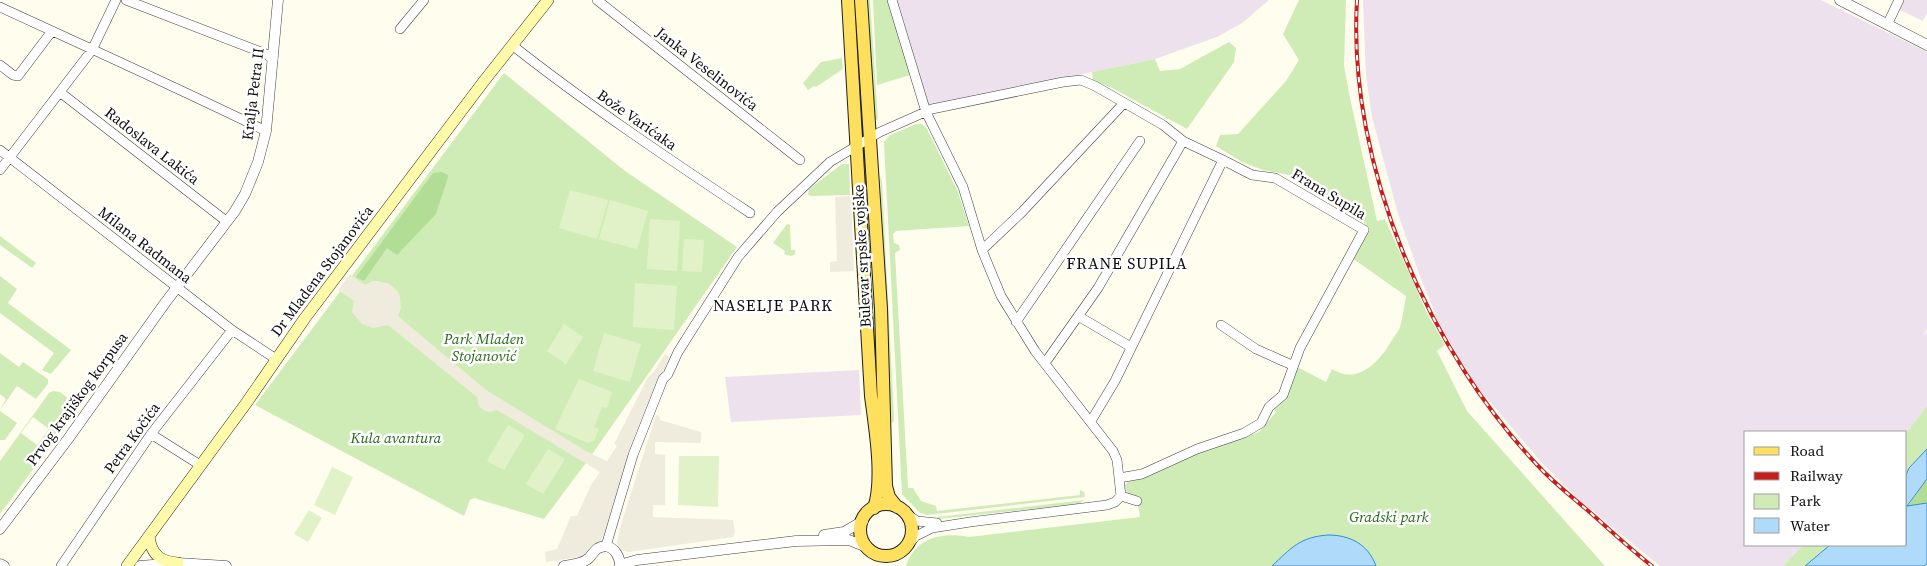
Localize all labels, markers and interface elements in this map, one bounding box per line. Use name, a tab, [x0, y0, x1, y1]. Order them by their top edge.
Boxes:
street label: Janka Veselinovića	[651, 21, 763, 115]
street label: Kralja Petra II	[236, 46, 269, 141]
street label: Bože Varićaka	[593, 84, 682, 155]
street label: Radoslava Lakića	[101, 102, 204, 189]
street label: Frana Supila	[1288, 163, 1371, 224]
street label: Bulevar srpske vojske	[847, 184, 876, 328]
street label: Milana Radmana	[94, 201, 197, 288]
street label: Dr Mladena Stojanovića	[265, 201, 378, 341]
district label: FRANE SUPILA	[1066, 252, 1188, 274]
district label: NASELJE PARK	[713, 294, 833, 316]
street label: Prvog krajiškog korpusa	[21, 327, 132, 470]
park label: Park Mladen Stojanović	[443, 328, 525, 366]
street label: Petra Kočića	[99, 398, 165, 477]
park label: Kula avantura	[350, 427, 442, 448]
legend	[1744, 431, 1907, 546]
text: Road	[1790, 440, 1824, 461]
text: Railway	[1790, 465, 1843, 486]
text: Park	[1790, 490, 1822, 511]
park label: Gradski park	[1349, 506, 1430, 527]
text: Water	[1790, 515, 1831, 536]

